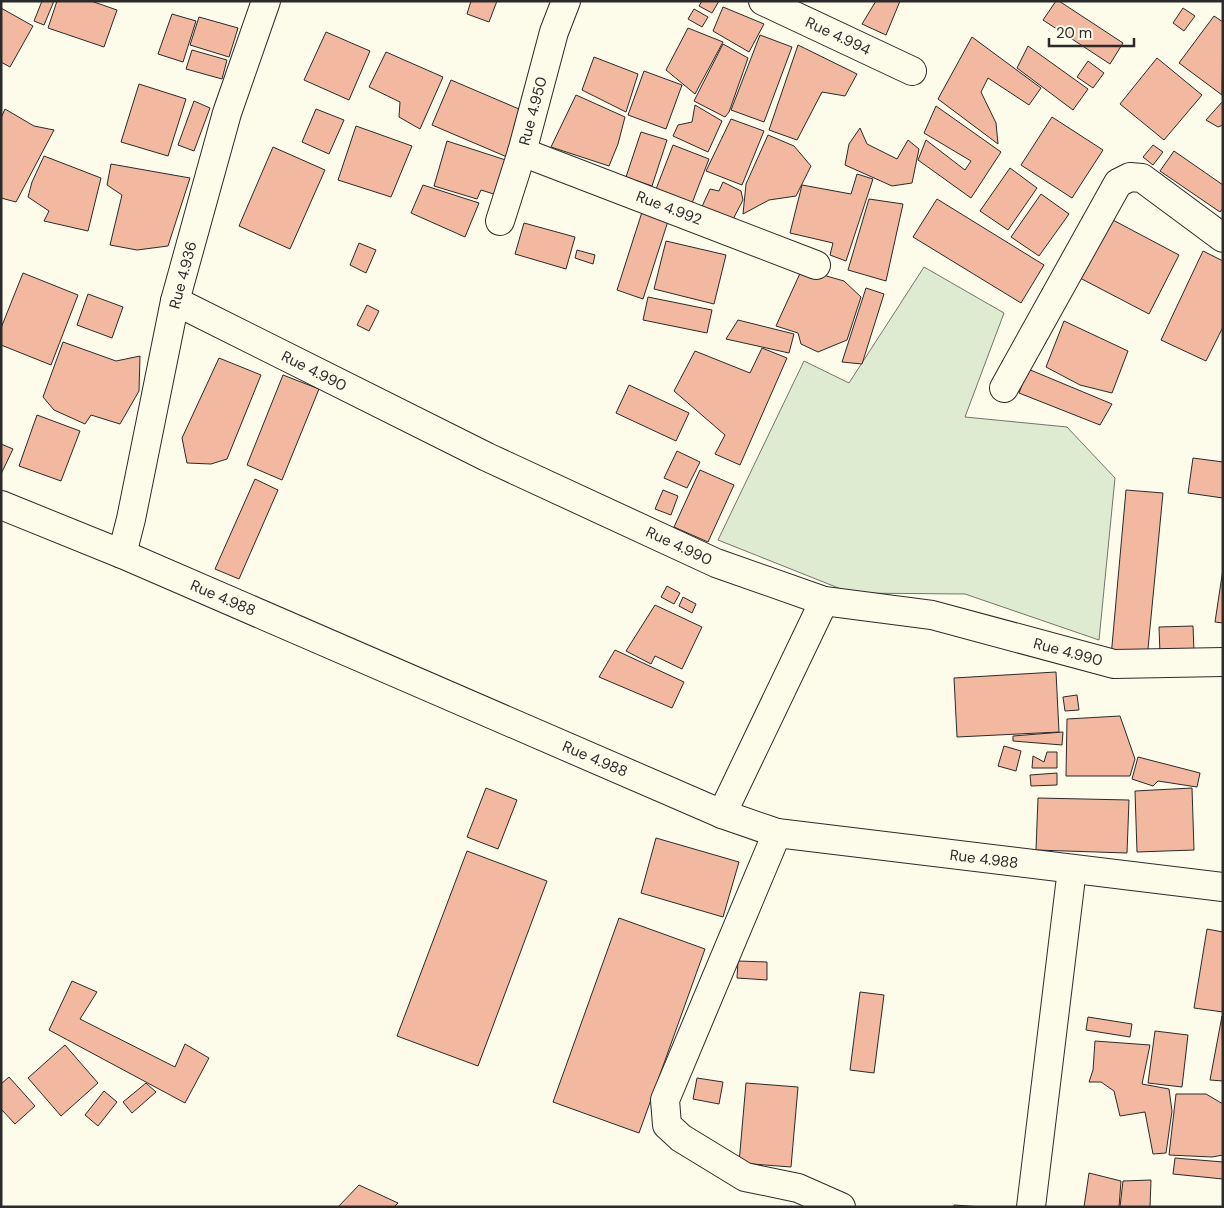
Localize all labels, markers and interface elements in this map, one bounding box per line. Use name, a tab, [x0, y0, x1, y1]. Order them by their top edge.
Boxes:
street label: Rue 4.994	[802, 12, 874, 60]
scale bar	[1049, 15, 1134, 47]
text: 20 m	[1056, 23, 1092, 43]
street label: Rue 4.950	[514, 74, 552, 148]
street label: Rue 4.992	[633, 186, 705, 230]
street label: Rue 4.936	[164, 239, 202, 311]
street label: Rue 4.990	[278, 346, 350, 396]
street label: Rue 4.990	[643, 522, 715, 570]
street label: Rue 4.988	[187, 575, 259, 621]
street label: Rue 4.990	[1031, 633, 1105, 671]
street label: Rue 4.988	[559, 736, 631, 782]
street label: Rue 4.988	[949, 845, 1019, 873]

